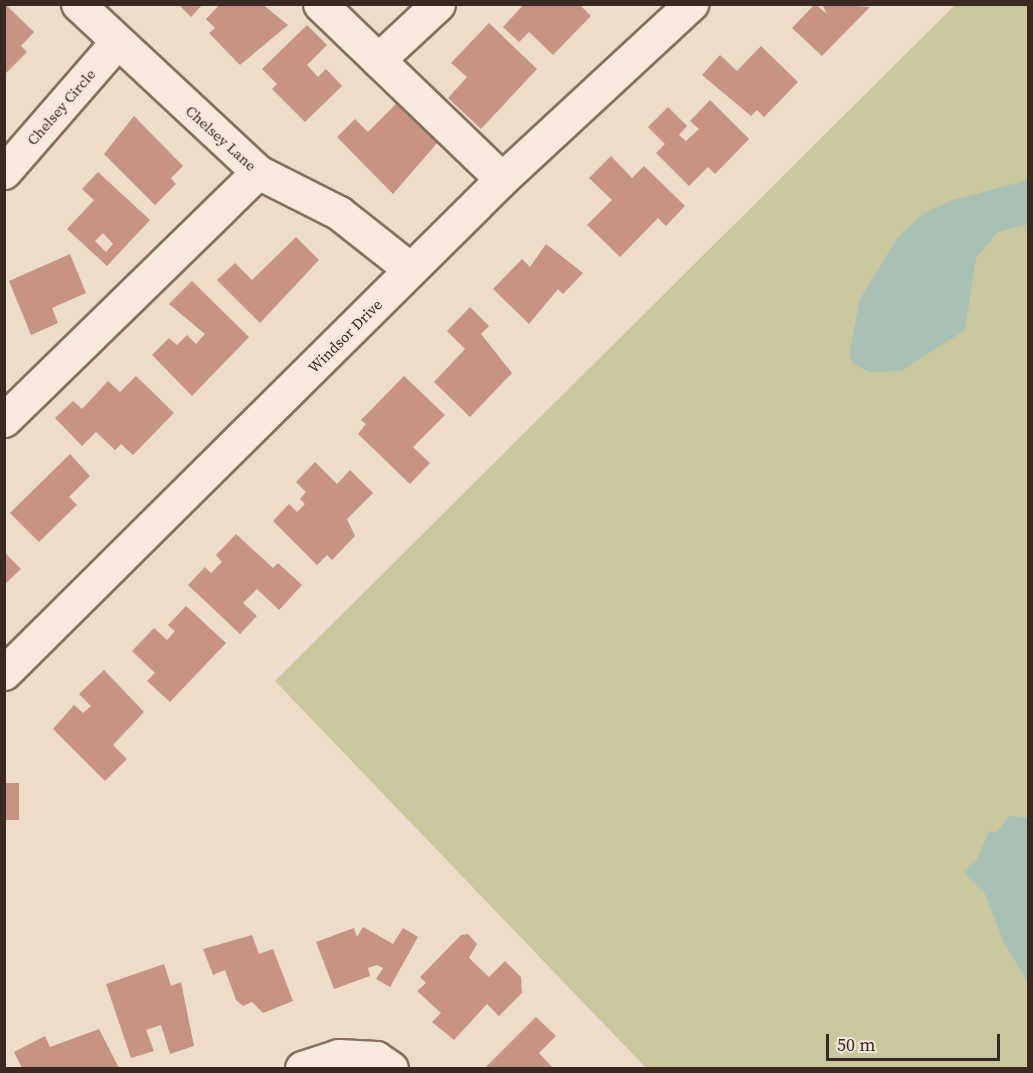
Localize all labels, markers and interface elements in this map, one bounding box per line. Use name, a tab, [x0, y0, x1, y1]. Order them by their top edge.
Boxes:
street label: Chelsey Circle	[23, 65, 99, 149]
street label: Chelsey Lane	[182, 102, 260, 174]
street label: Windsor Drive	[304, 295, 386, 377]
scale bar	[829, 1022, 1003, 1060]
text: 50 m	[837, 1032, 875, 1057]

